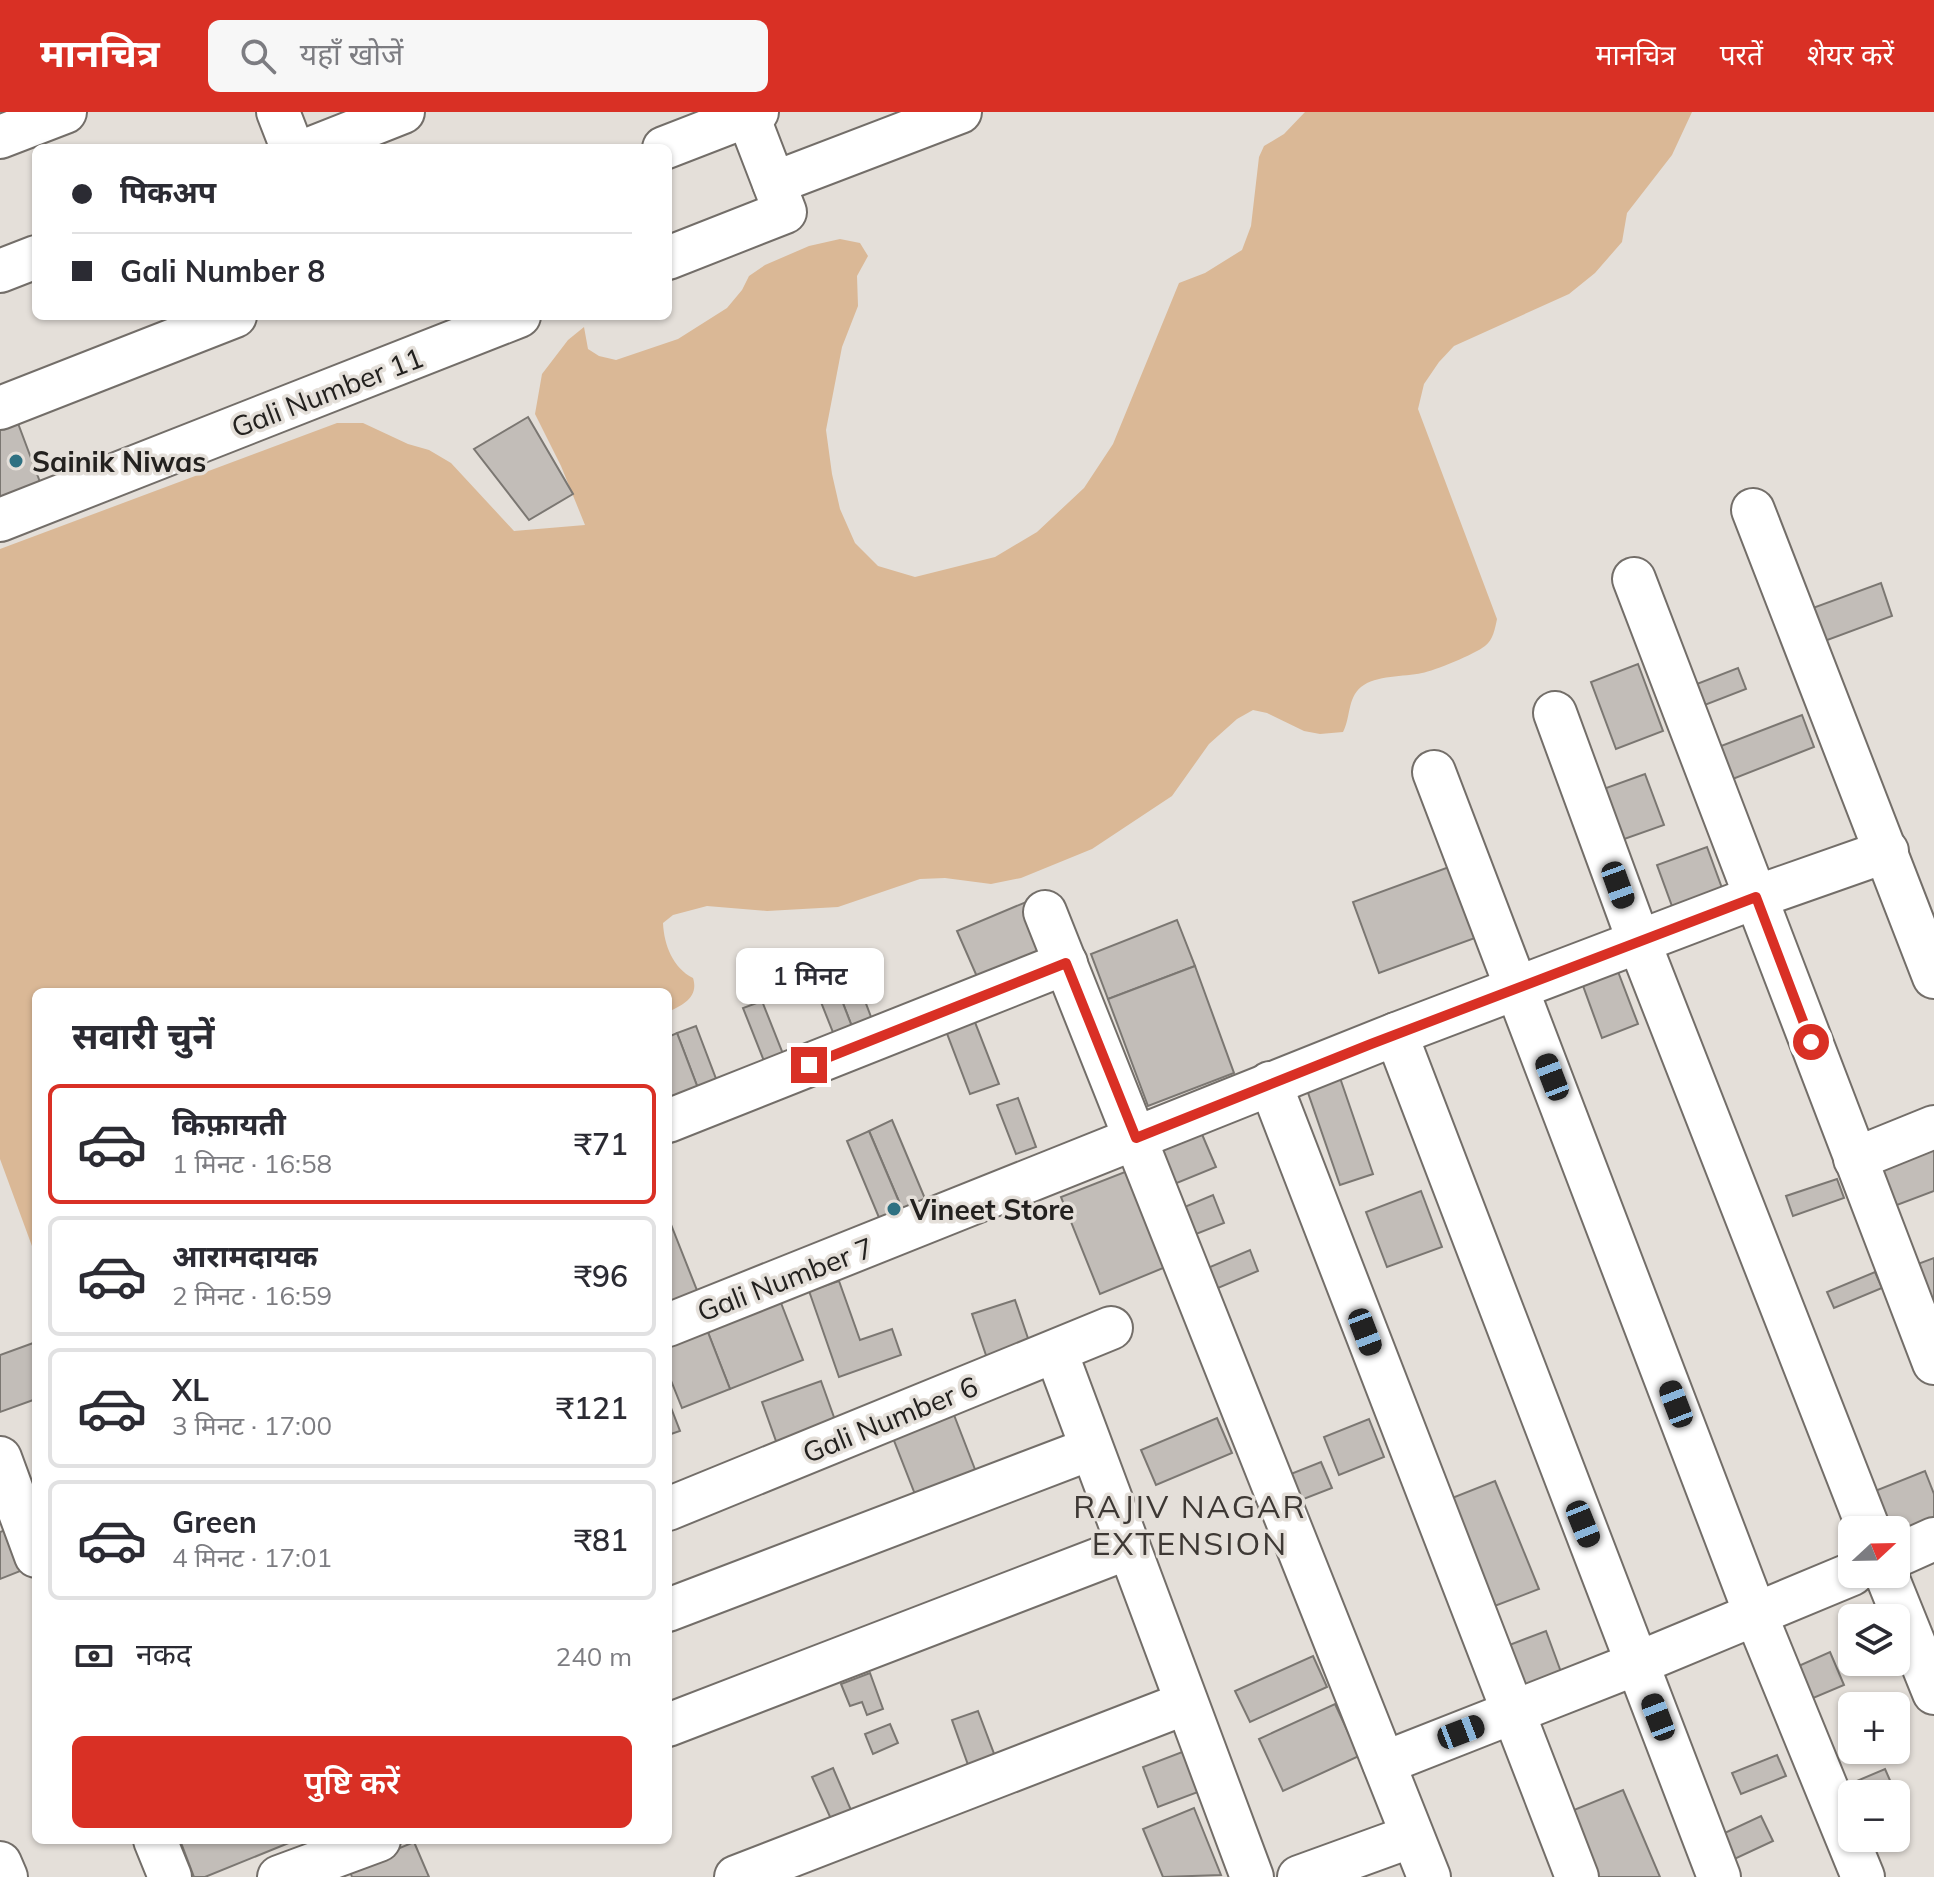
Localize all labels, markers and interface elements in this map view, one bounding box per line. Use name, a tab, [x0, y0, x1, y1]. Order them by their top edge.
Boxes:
search box	[208, 20, 768, 92]
text: मानचित्र	[40, 29, 160, 77]
icon: search	[236, 34, 280, 78]
text: यहाँ खोजें	[300, 35, 403, 73]
text: मानचित्र	[1596, 37, 1676, 72]
text: परतें	[1720, 37, 1763, 72]
text: शेयर करें	[1807, 37, 1894, 72]
text: पिकअप	[120, 173, 216, 211]
text: Gali Number 8	[120, 252, 325, 290]
street label: Gali Number 11	[226, 339, 428, 445]
place label: Sainik Niwas	[32, 444, 206, 479]
marker: Sainik Niwas	[7, 452, 25, 470]
car	[1599, 858, 1637, 912]
callout: 1 मिनट	[735, 949, 883, 1005]
text: 1 मिनट	[772, 959, 848, 992]
text: सवारी चुनें	[72, 1013, 214, 1058]
route start	[1793, 1024, 1829, 1060]
route end	[791, 1047, 827, 1083]
car	[1532, 1050, 1572, 1104]
text: किफ़ायती	[172, 1105, 286, 1143]
icon: car	[76, 1108, 148, 1180]
text: ₹71	[574, 1125, 628, 1163]
text: 1 मिनट · 16:58	[172, 1147, 332, 1180]
place label: Vineet Store	[909, 1192, 1074, 1227]
marker: Vineet Store	[885, 1200, 903, 1218]
street label: Gali Number 7	[692, 1229, 878, 1329]
text: आरामदायक	[172, 1237, 318, 1275]
icon: car	[76, 1240, 148, 1312]
text: ₹96	[574, 1257, 628, 1295]
text: 2 मिनट · 16:59	[172, 1279, 332, 1312]
car	[1345, 1305, 1385, 1359]
street label: Gali Number 6	[797, 1368, 983, 1470]
text: XL	[172, 1371, 209, 1409]
icon: car	[76, 1372, 148, 1444]
car	[1656, 1377, 1696, 1431]
text: ₹121	[556, 1389, 628, 1427]
text: 3 मिनट · 17:00	[172, 1409, 332, 1442]
district label: RAJIV NAGAR EXTENSION	[1073, 1486, 1307, 1563]
car	[1563, 1497, 1603, 1551]
text: Green	[172, 1503, 257, 1541]
icon: car	[76, 1504, 148, 1576]
north arrow	[1838, 1516, 1910, 1588]
map controls	[1838, 1516, 1910, 1852]
text: ₹81	[574, 1521, 628, 1559]
text: 4 मिनट · 17:01	[172, 1541, 332, 1574]
button: layers	[1838, 1604, 1910, 1676]
icon: cash	[72, 1634, 116, 1678]
text: नकद	[136, 1635, 192, 1673]
text: 240 m	[556, 1640, 632, 1673]
car	[1638, 1690, 1678, 1744]
button: +	[1838, 1692, 1910, 1764]
car	[1434, 1712, 1488, 1752]
button: पुष्टि करें	[72, 1736, 632, 1828]
button: −	[1838, 1780, 1910, 1852]

